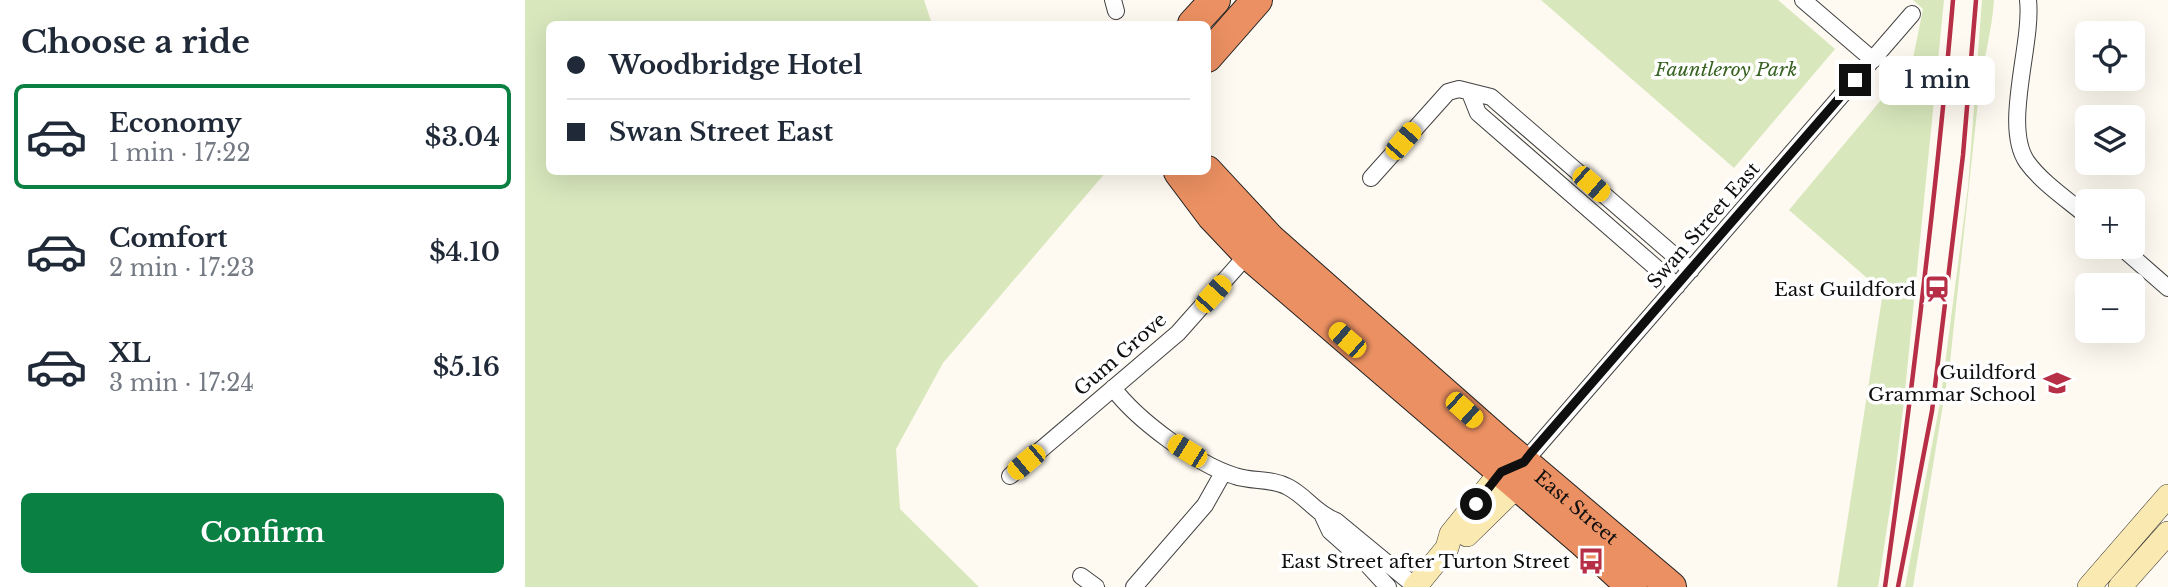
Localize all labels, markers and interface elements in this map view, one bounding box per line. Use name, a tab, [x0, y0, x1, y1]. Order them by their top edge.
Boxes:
map controls	[2075, 21, 2145, 343]
button: locate	[2075, 21, 2145, 91]
text: Choose a ride	[21, 22, 250, 62]
text: Woodbridge Hotel	[609, 49, 863, 81]
callout: 1 min	[1879, 56, 1995, 104]
park label: Fauntleroy Park	[1654, 58, 1797, 81]
route end	[1839, 64, 1871, 96]
text: 1 min	[1904, 66, 1970, 94]
icon: car	[25, 105, 88, 168]
button: layers	[2075, 105, 2145, 175]
text: Economy	[109, 107, 242, 139]
text: Swan Street East	[609, 116, 833, 148]
car	[1382, 118, 1425, 164]
text: $3.04	[425, 121, 500, 153]
text: 1 min · 17:22	[109, 139, 251, 167]
street label: Swan Street East	[1642, 157, 1765, 293]
car	[1569, 162, 1614, 206]
button: +	[2075, 189, 2145, 259]
icon: car	[25, 220, 88, 283]
text: Comfort	[109, 222, 227, 254]
text: $4.10	[429, 236, 500, 268]
text: 2 min · 17:23	[109, 254, 255, 282]
car	[1192, 271, 1235, 317]
button: −	[2075, 273, 2145, 343]
station icon: East Guildford	[1922, 274, 1952, 304]
place label: East Guildford	[1774, 278, 1916, 301]
street label: Gum Grove	[1070, 308, 1171, 401]
car	[1325, 318, 1370, 362]
icon: car	[25, 335, 88, 398]
text: XL	[109, 337, 151, 369]
text: $5.16	[433, 351, 500, 383]
place label: Guildford Grammar School	[1868, 361, 2036, 406]
school or university icon: Guildford Grammar School	[2042, 368, 2072, 398]
text: 3 min · 17:24	[109, 369, 254, 397]
car	[1442, 388, 1487, 432]
car	[1164, 431, 1211, 471]
car	[1004, 440, 1049, 484]
street label: East Street	[1530, 465, 1624, 550]
route start	[1460, 488, 1492, 520]
button: Confirm	[21, 493, 504, 573]
bus stop icon: East Street after Turton Street	[1576, 546, 1606, 576]
place label: East Street after Turton Street	[1281, 550, 1571, 573]

